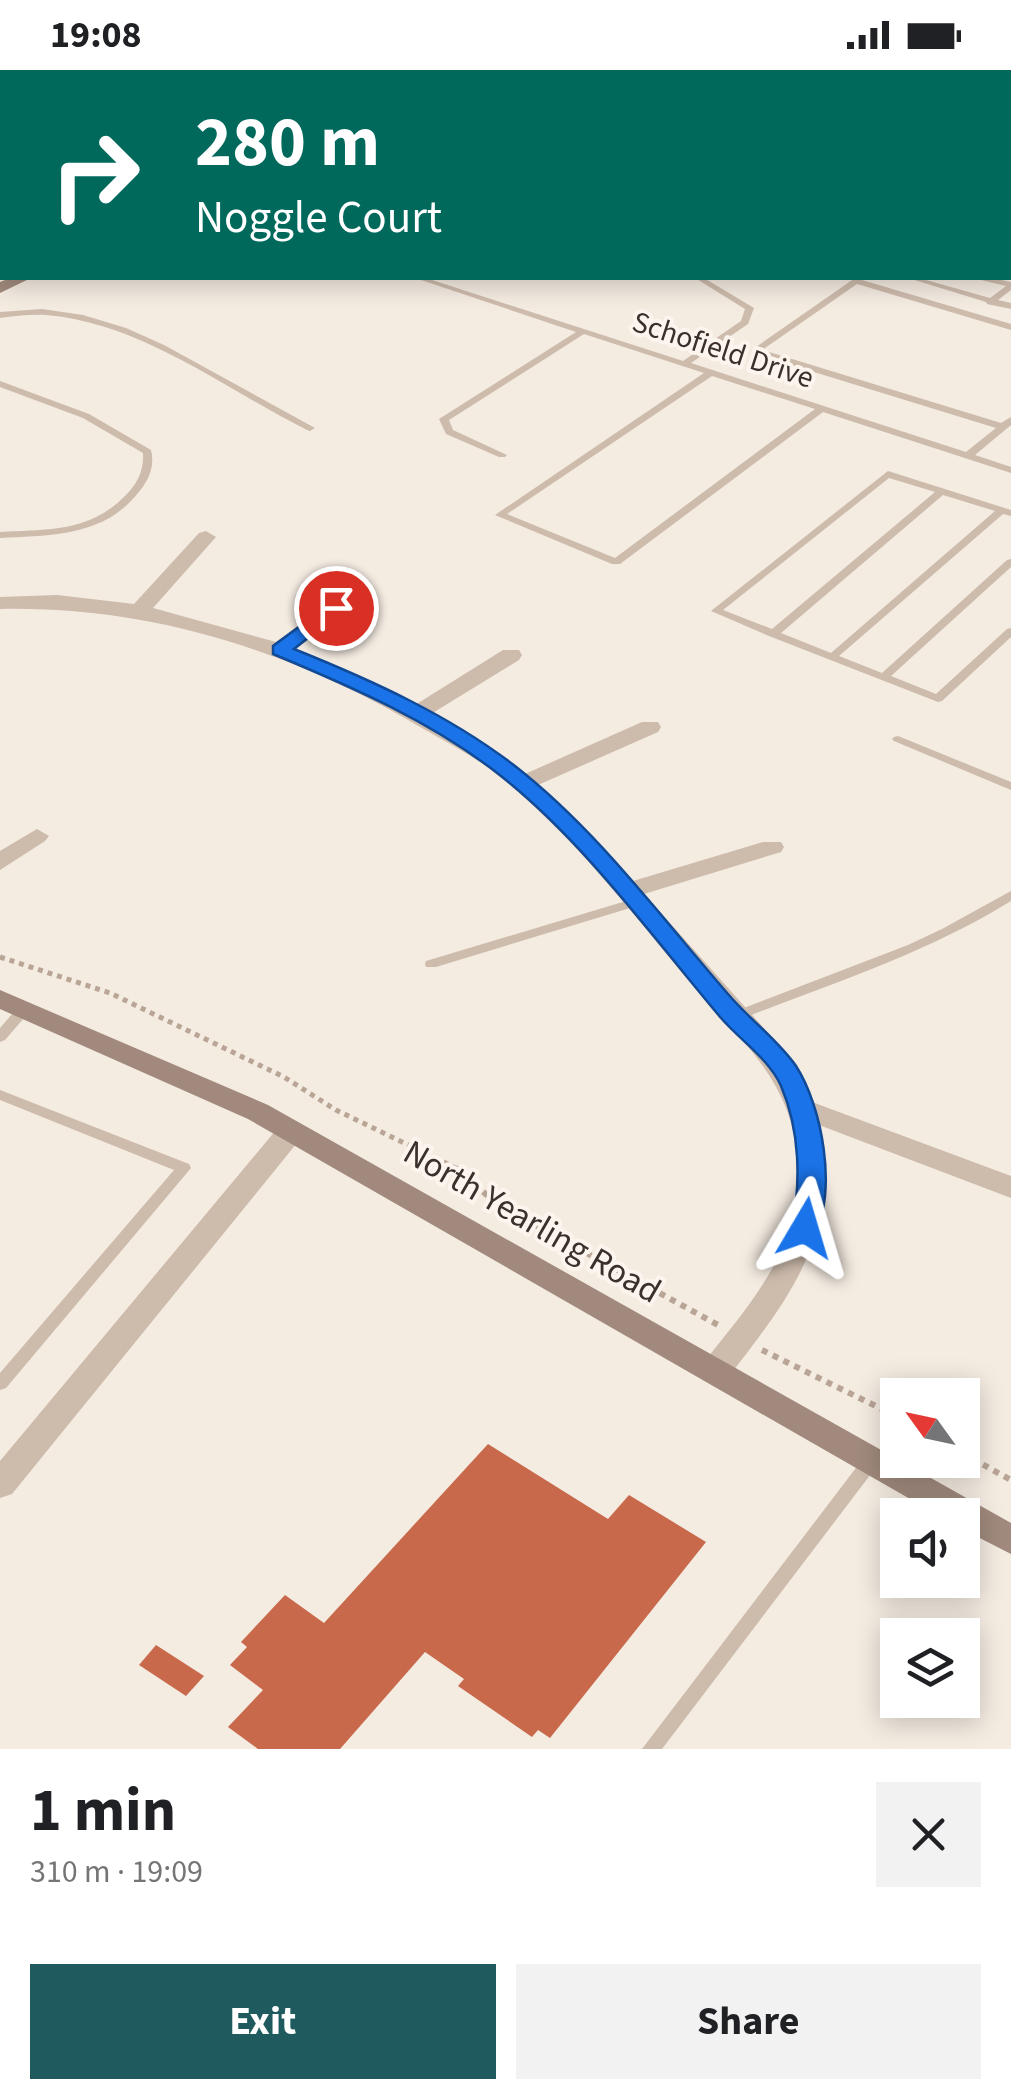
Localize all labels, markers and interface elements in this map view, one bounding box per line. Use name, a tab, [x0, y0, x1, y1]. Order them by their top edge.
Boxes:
text: 19:08	[50, 8, 142, 62]
text: 280 m	[195, 93, 380, 193]
icon: right	[30, 110, 160, 240]
text: Noggle Court	[195, 186, 442, 250]
street label: Schofield Drive	[627, 300, 819, 400]
pin	[294, 566, 379, 651]
icon: arrive	[309, 581, 364, 636]
street label: North Yearling Road	[394, 1128, 670, 1316]
position arrow	[753, 1176, 857, 1280]
north arrow	[880, 1378, 980, 1478]
map controls	[880, 1378, 980, 1718]
button: sound	[880, 1498, 980, 1598]
button: layers	[880, 1618, 980, 1718]
text: 1 min	[30, 1769, 176, 1854]
button: close	[876, 1782, 981, 1887]
text: 310 m · 19:09	[30, 1849, 203, 1895]
button: Exit	[30, 1964, 496, 2079]
button: Share	[516, 1964, 981, 2079]

